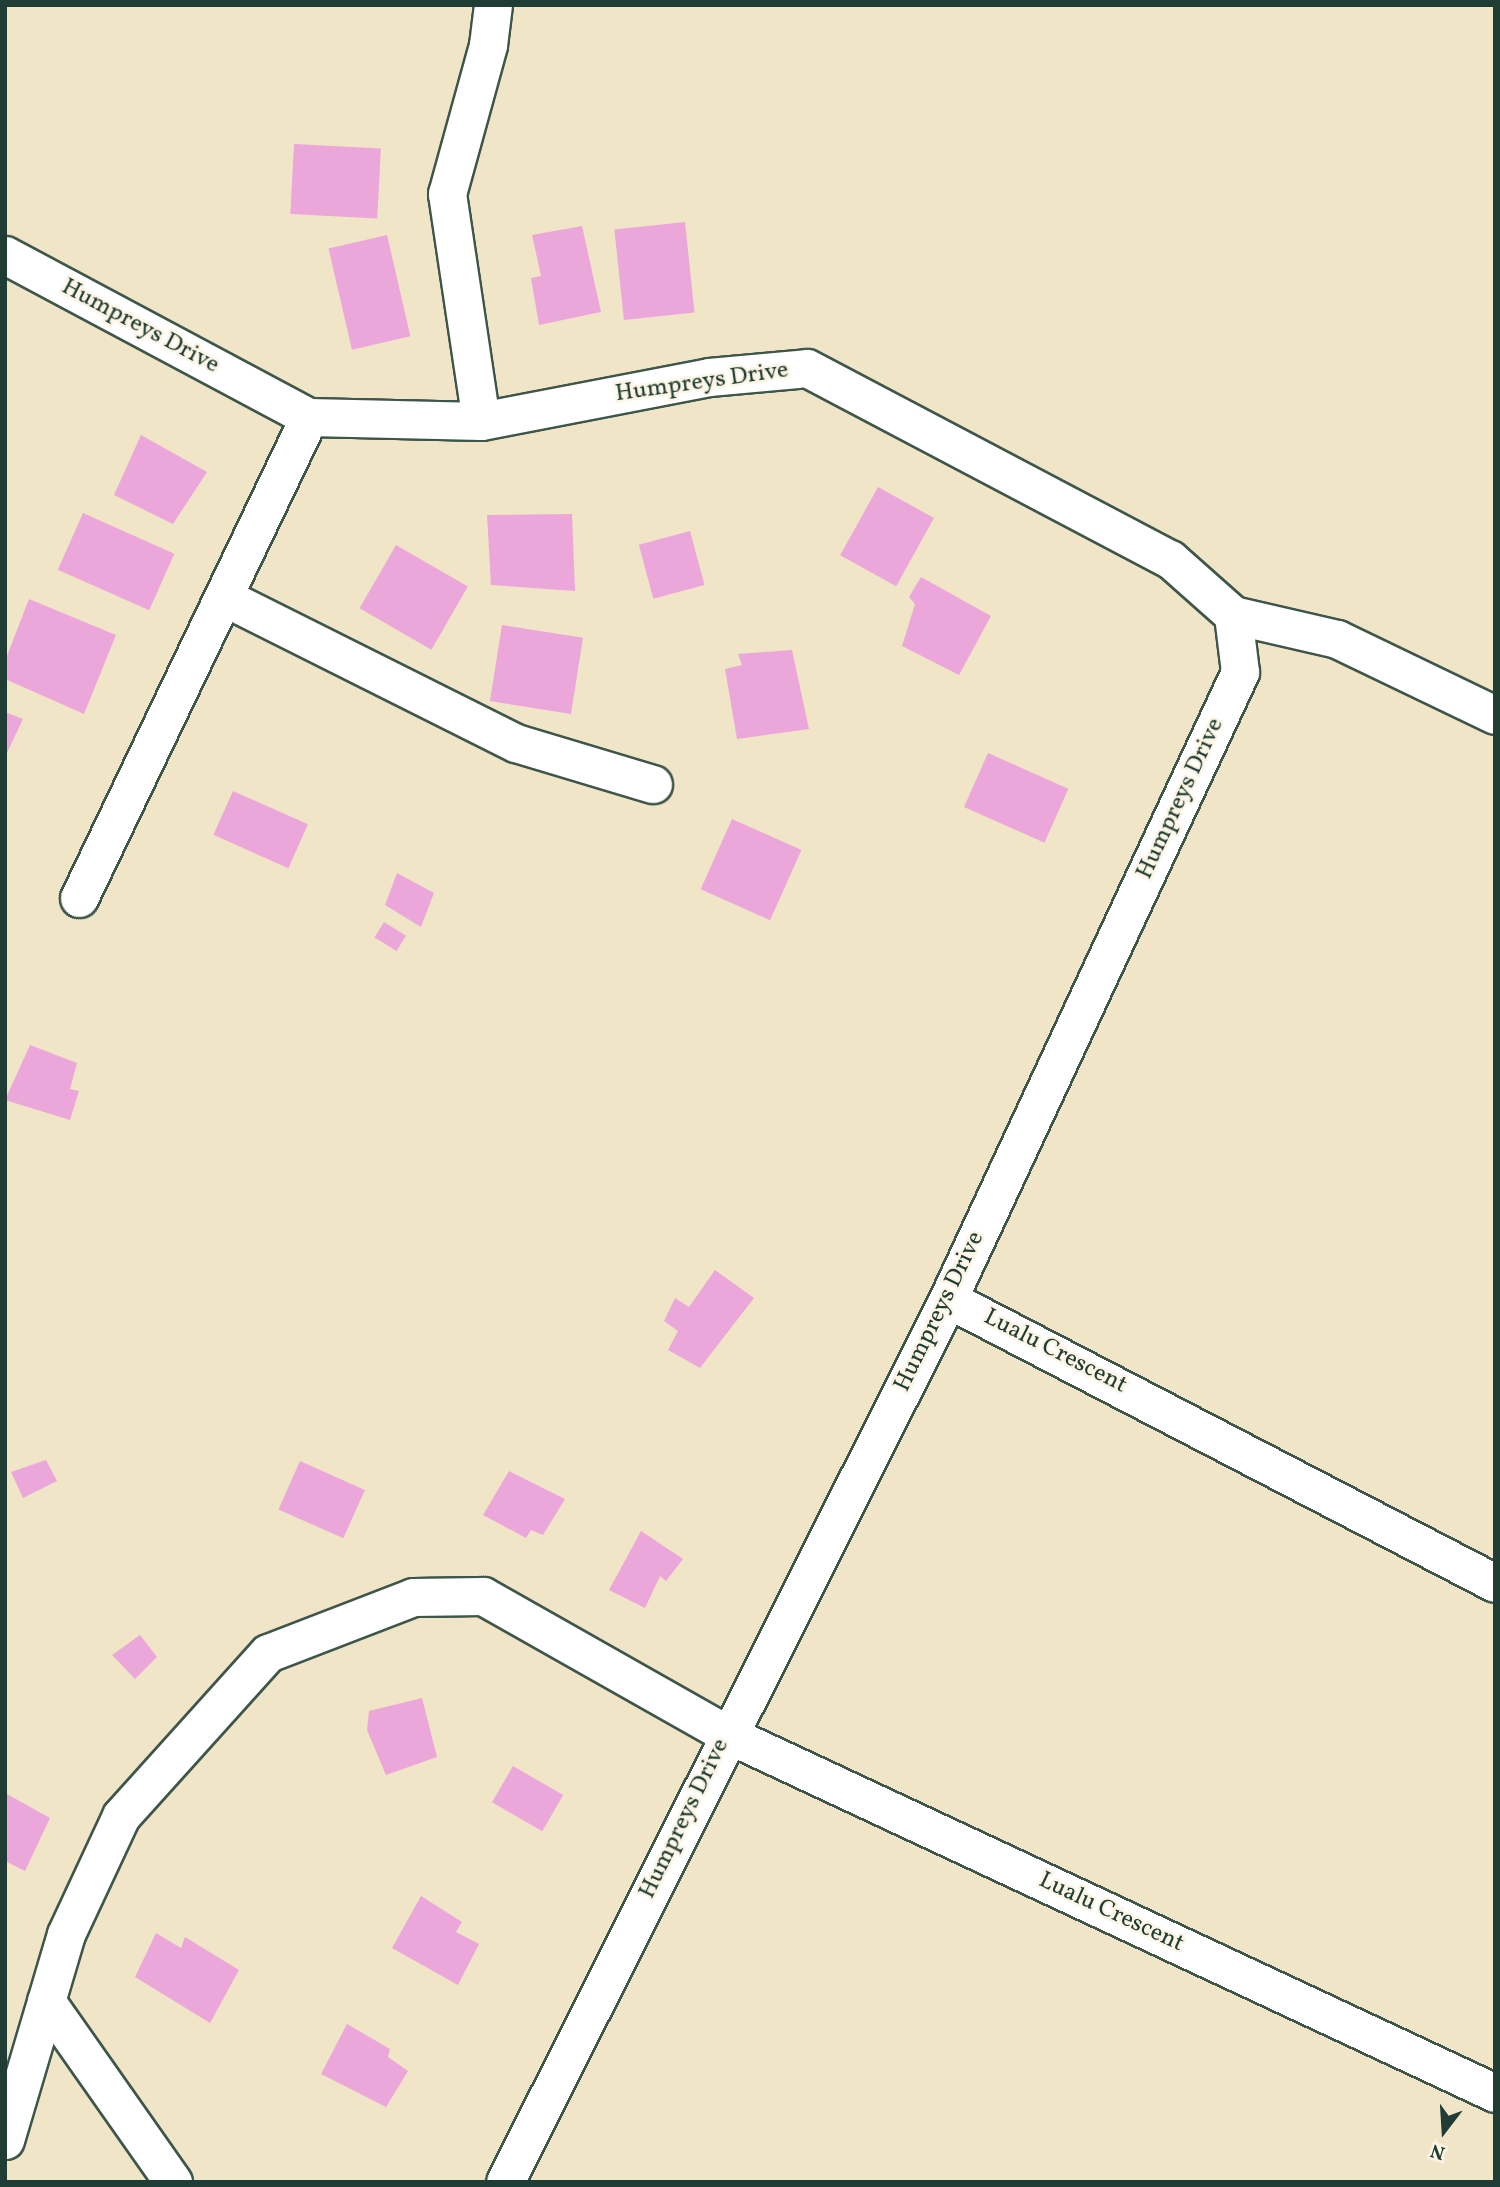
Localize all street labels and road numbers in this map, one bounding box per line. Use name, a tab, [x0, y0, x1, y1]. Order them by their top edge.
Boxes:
street label: Humpreys Drive	[56, 273, 224, 381]
street label: Humpreys Drive	[614, 357, 790, 409]
street label: Humpreys Drive	[1131, 714, 1231, 884]
street label: Humpreys Drive	[889, 1227, 991, 1397]
street label: Lualu Crescent	[979, 1304, 1131, 1400]
street label: Humpreys Drive	[634, 1734, 736, 1904]
street label: Lualu Crescent	[1034, 1867, 1188, 1959]

